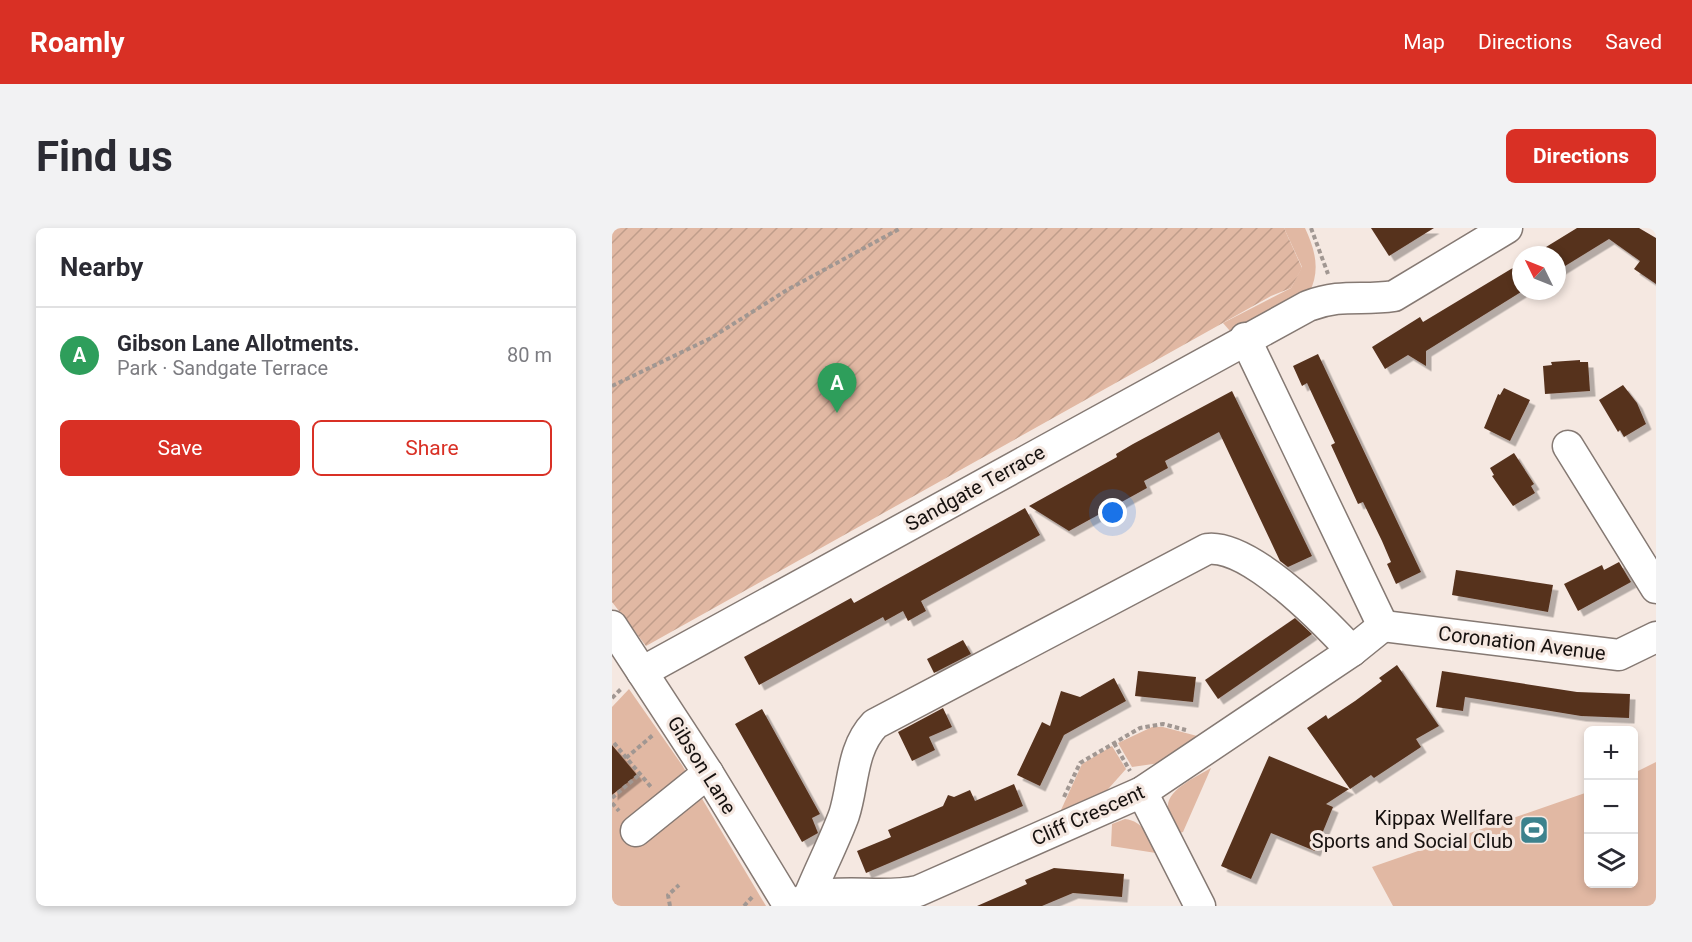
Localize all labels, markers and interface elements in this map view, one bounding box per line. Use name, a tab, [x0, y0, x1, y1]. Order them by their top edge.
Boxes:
text: Roamly	[30, 26, 125, 59]
text: Map	[1403, 30, 1445, 54]
text: Directions	[1478, 30, 1572, 54]
text: Saved	[1605, 30, 1662, 54]
button: Directions	[1506, 129, 1656, 183]
text: Find us	[36, 132, 173, 181]
north arrow	[1512, 246, 1566, 300]
text: Nearby	[60, 252, 143, 282]
text: Gibson Lane Allotments.	[117, 331, 360, 356]
text: A	[73, 343, 86, 367]
text: 80 m	[507, 343, 552, 367]
text: Park · Sandgate Terrace	[117, 356, 328, 380]
pin: A	[818, 364, 856, 413]
button: Save	[60, 420, 300, 476]
button: Share	[312, 420, 552, 476]
street label: Sandgate Terrace	[901, 440, 1049, 536]
your location	[1098, 498, 1127, 527]
street label: Coronation Avenue	[1437, 621, 1607, 665]
street label: Gibson Lane	[662, 712, 742, 818]
map controls	[1584, 726, 1638, 888]
button: +	[1584, 726, 1638, 780]
street label: Cliff Crescent	[1028, 779, 1148, 851]
button: −	[1584, 780, 1638, 834]
place label: Kippax Wellfare Sports and Social Club	[1312, 806, 1513, 853]
sports icon: Kippax Wellfare Sports and Social Club	[1518, 814, 1550, 846]
button: layers	[1584, 834, 1638, 888]

